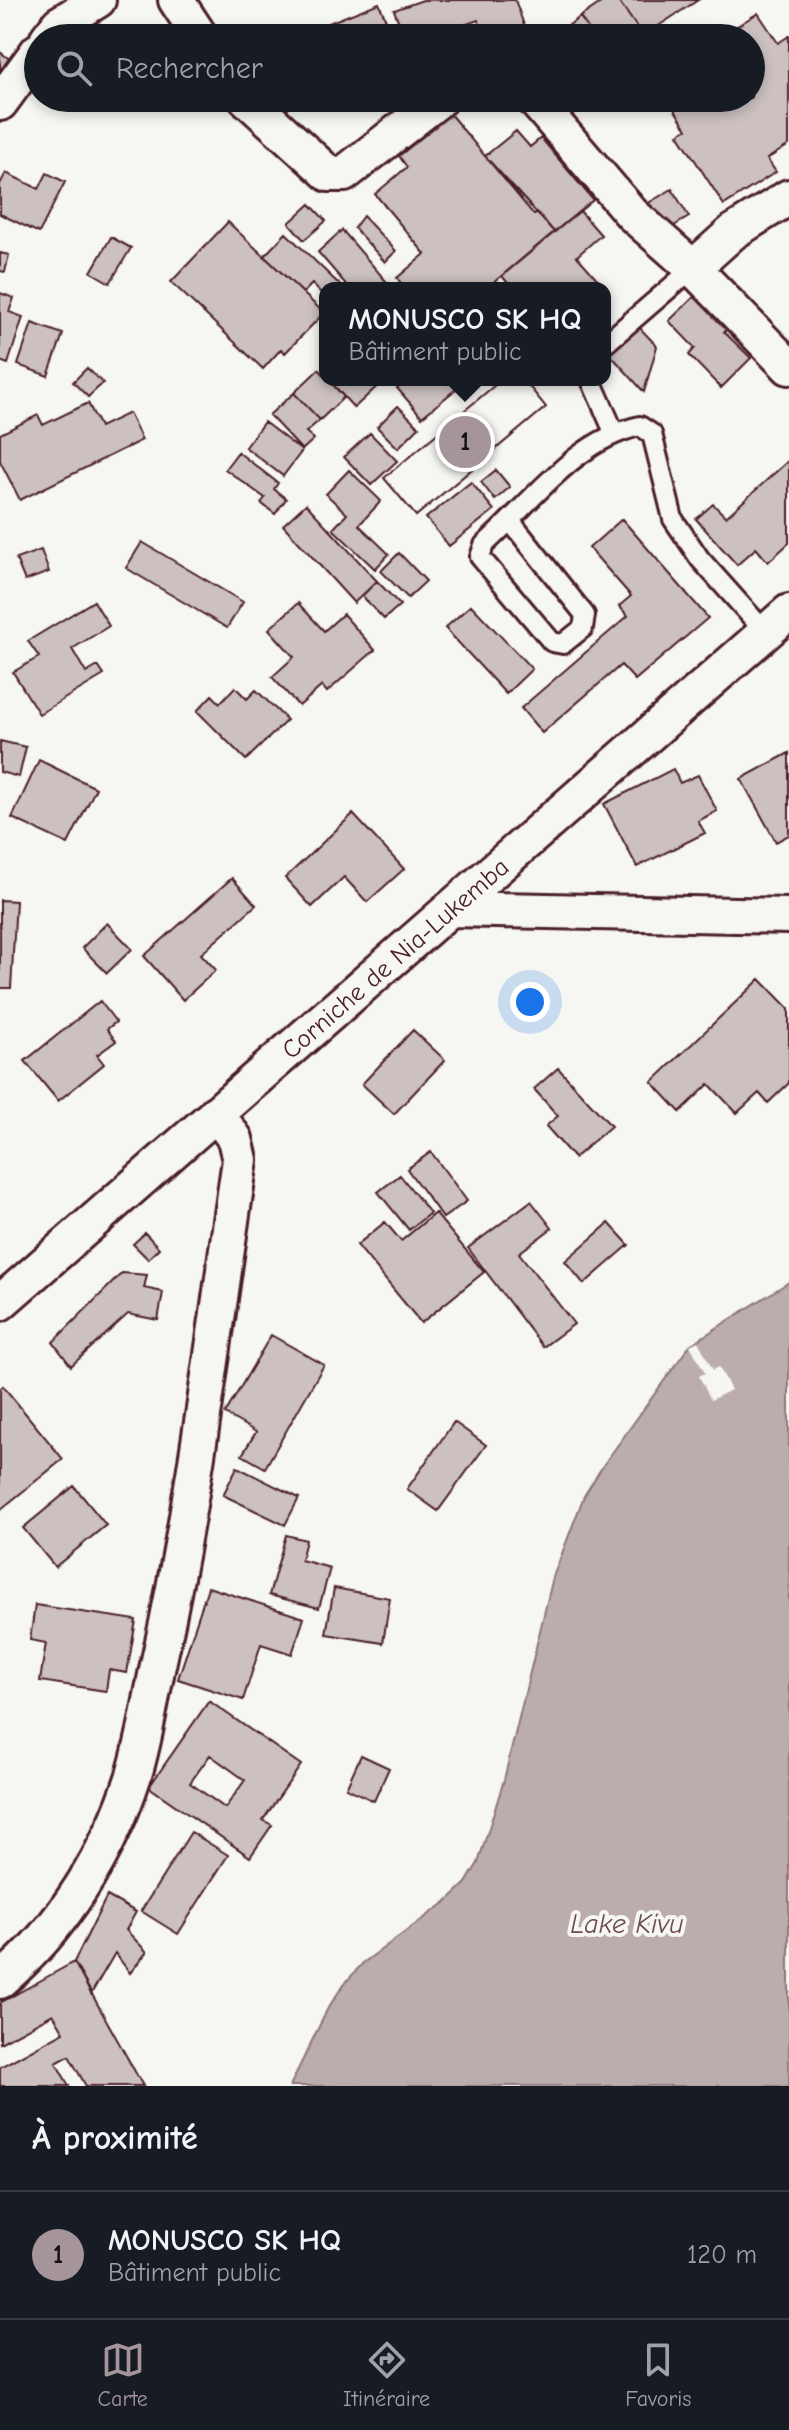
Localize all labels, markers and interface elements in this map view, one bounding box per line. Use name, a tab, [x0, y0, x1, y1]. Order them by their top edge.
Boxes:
search box	[24, 24, 765, 112]
icon: search	[52, 46, 96, 90]
text: Rechercher	[116, 51, 263, 86]
popup	[319, 282, 611, 386]
text: MONUSCO SK HQ	[349, 302, 581, 337]
text: Bâtiment public	[349, 337, 522, 367]
pin: 1	[439, 412, 491, 472]
street label: Corniche de Nia-Lukemba	[276, 852, 515, 1065]
your location	[510, 982, 550, 1022]
water label: Lake Kivu	[570, 1908, 684, 1940]
text: À proximité	[32, 2118, 198, 2158]
text: MONUSCO SK HQ	[108, 2223, 341, 2258]
text: 1	[53, 2240, 63, 2270]
text: 120 m	[687, 2240, 757, 2270]
text: Bâtiment public	[108, 2258, 281, 2288]
tab: Carte	[98, 2338, 148, 2412]
tab: Itinéraire	[343, 2338, 430, 2412]
tab: Favoris	[625, 2338, 691, 2412]

